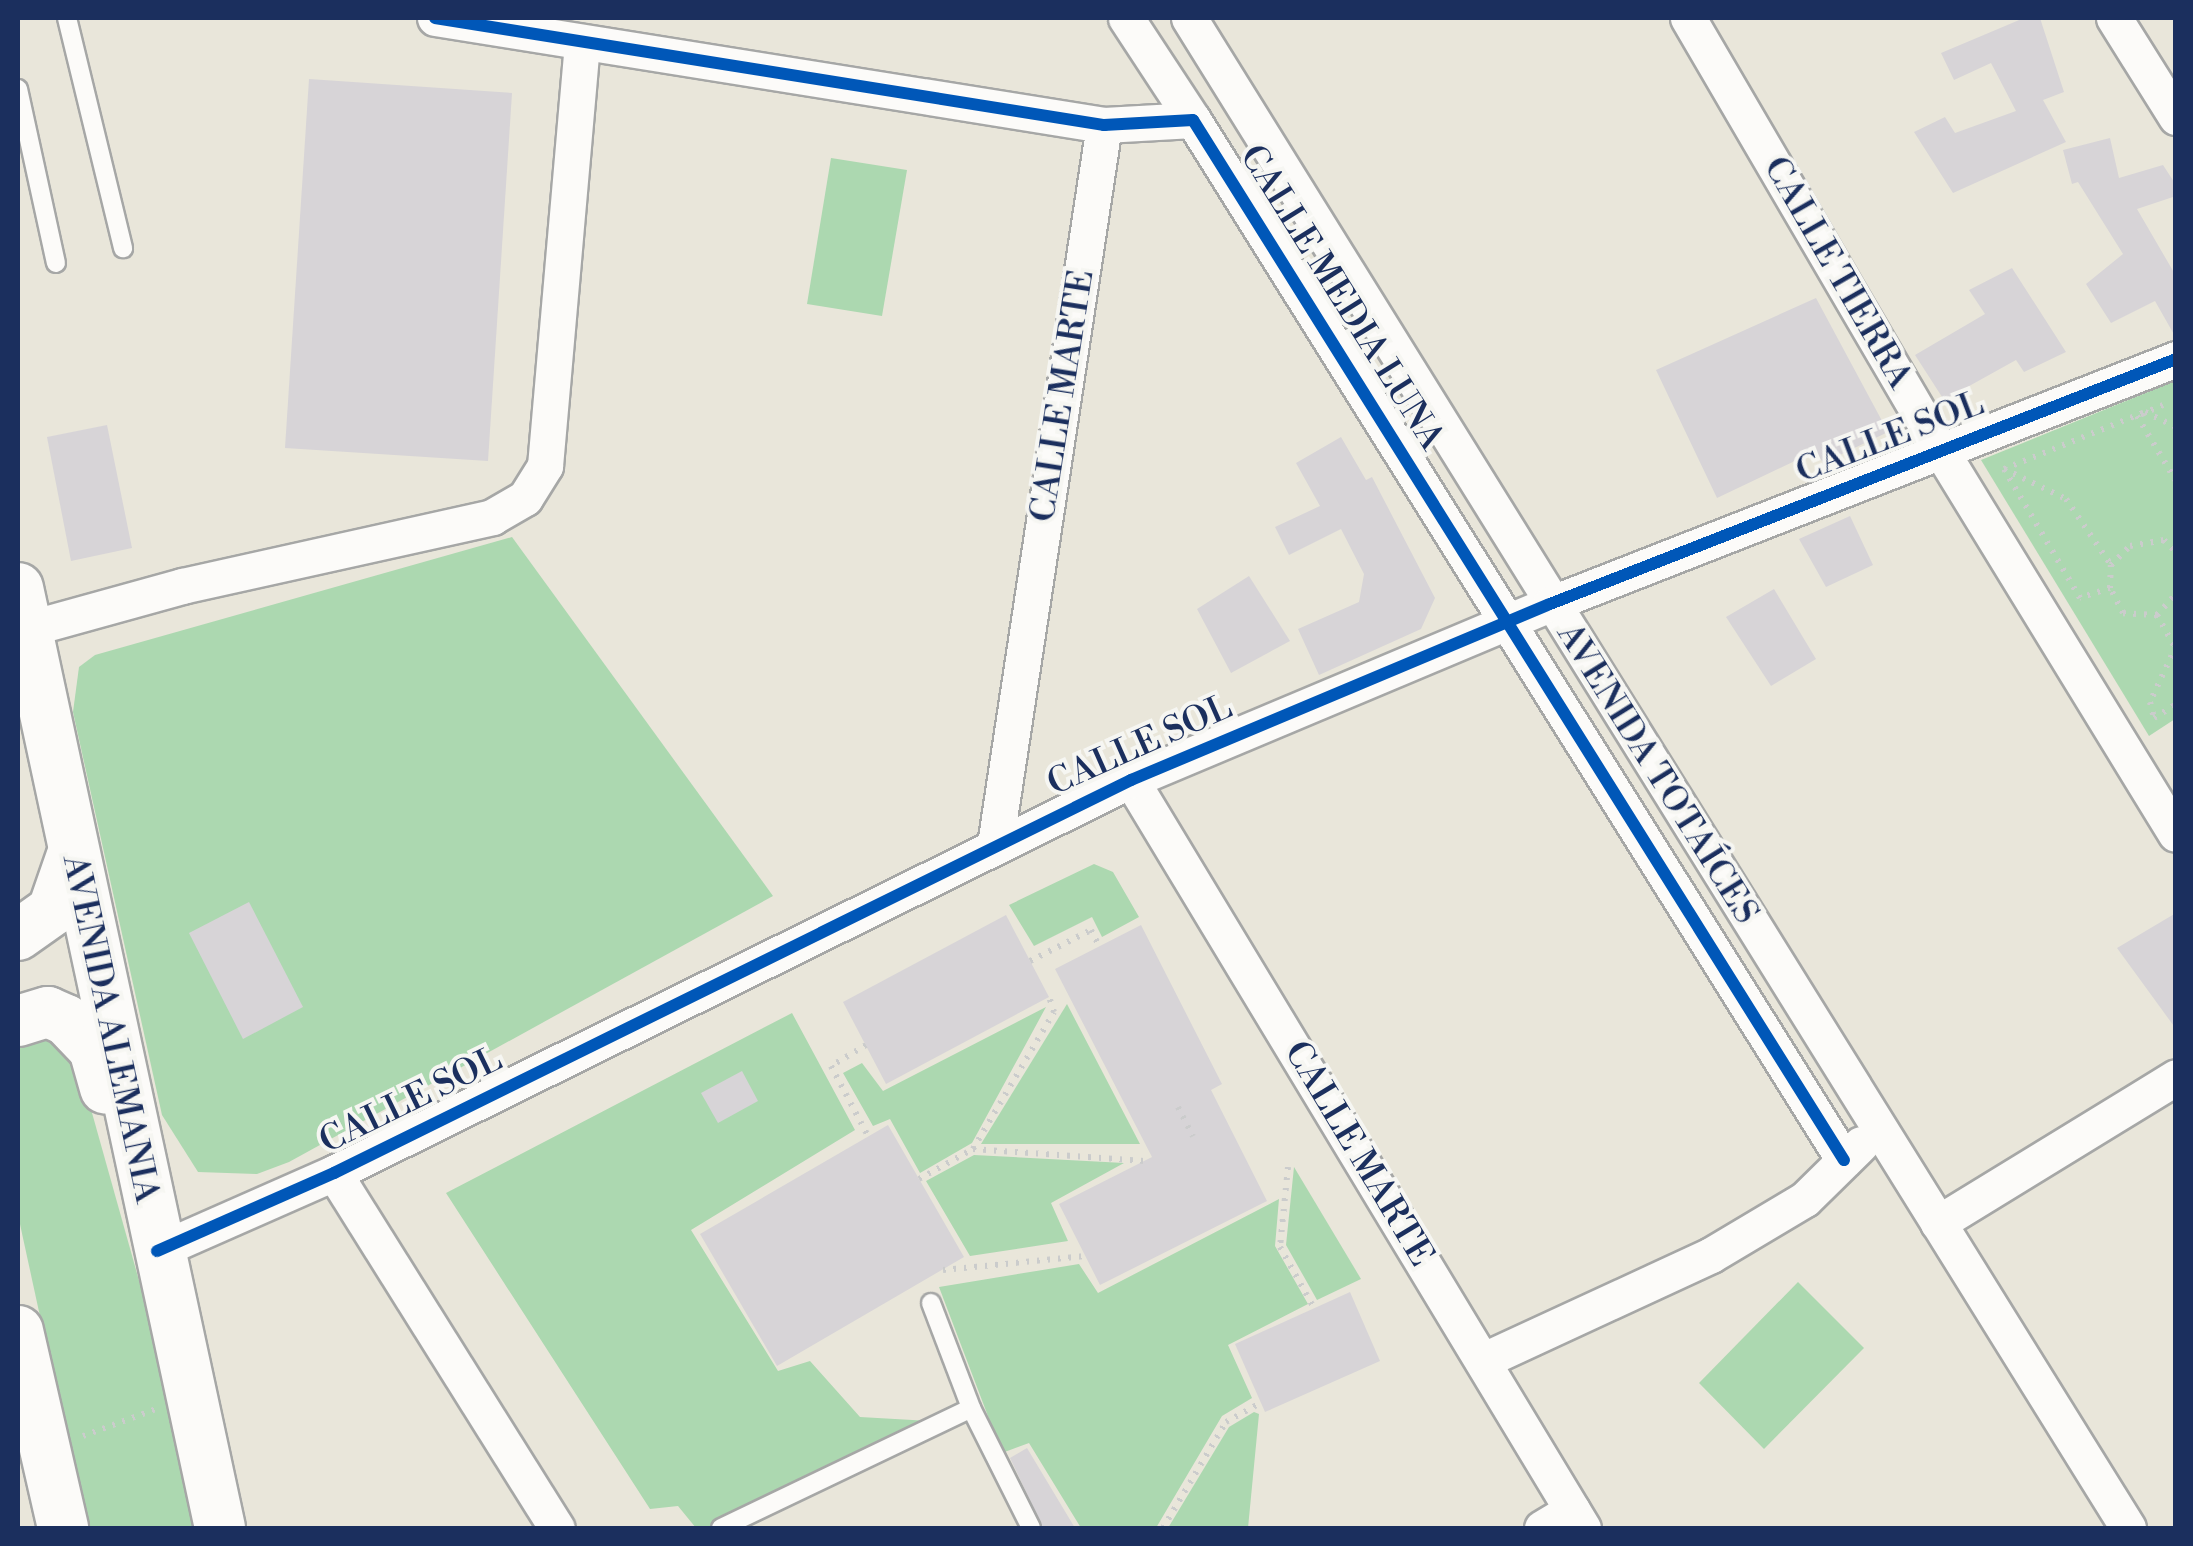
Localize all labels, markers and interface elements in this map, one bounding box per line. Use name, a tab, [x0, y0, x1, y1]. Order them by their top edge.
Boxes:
street label: CALLE MEDIA LUNA	[1230, 138, 1452, 458]
street label: CALLE TIERRA	[1754, 150, 1920, 396]
street label: CALLE MARTE	[1022, 267, 1104, 525]
street label: CALLE SOL	[1790, 383, 1990, 493]
street label: AVENIDA TOTAÍCES	[1547, 616, 1767, 932]
street label: CALLE SOL	[1041, 687, 1239, 805]
street label: AVENIDA ALEMANIA	[53, 851, 167, 1207]
street label: CALLE MARTE	[1274, 1034, 1442, 1274]
street label: CALLE SOL	[313, 1039, 509, 1163]

